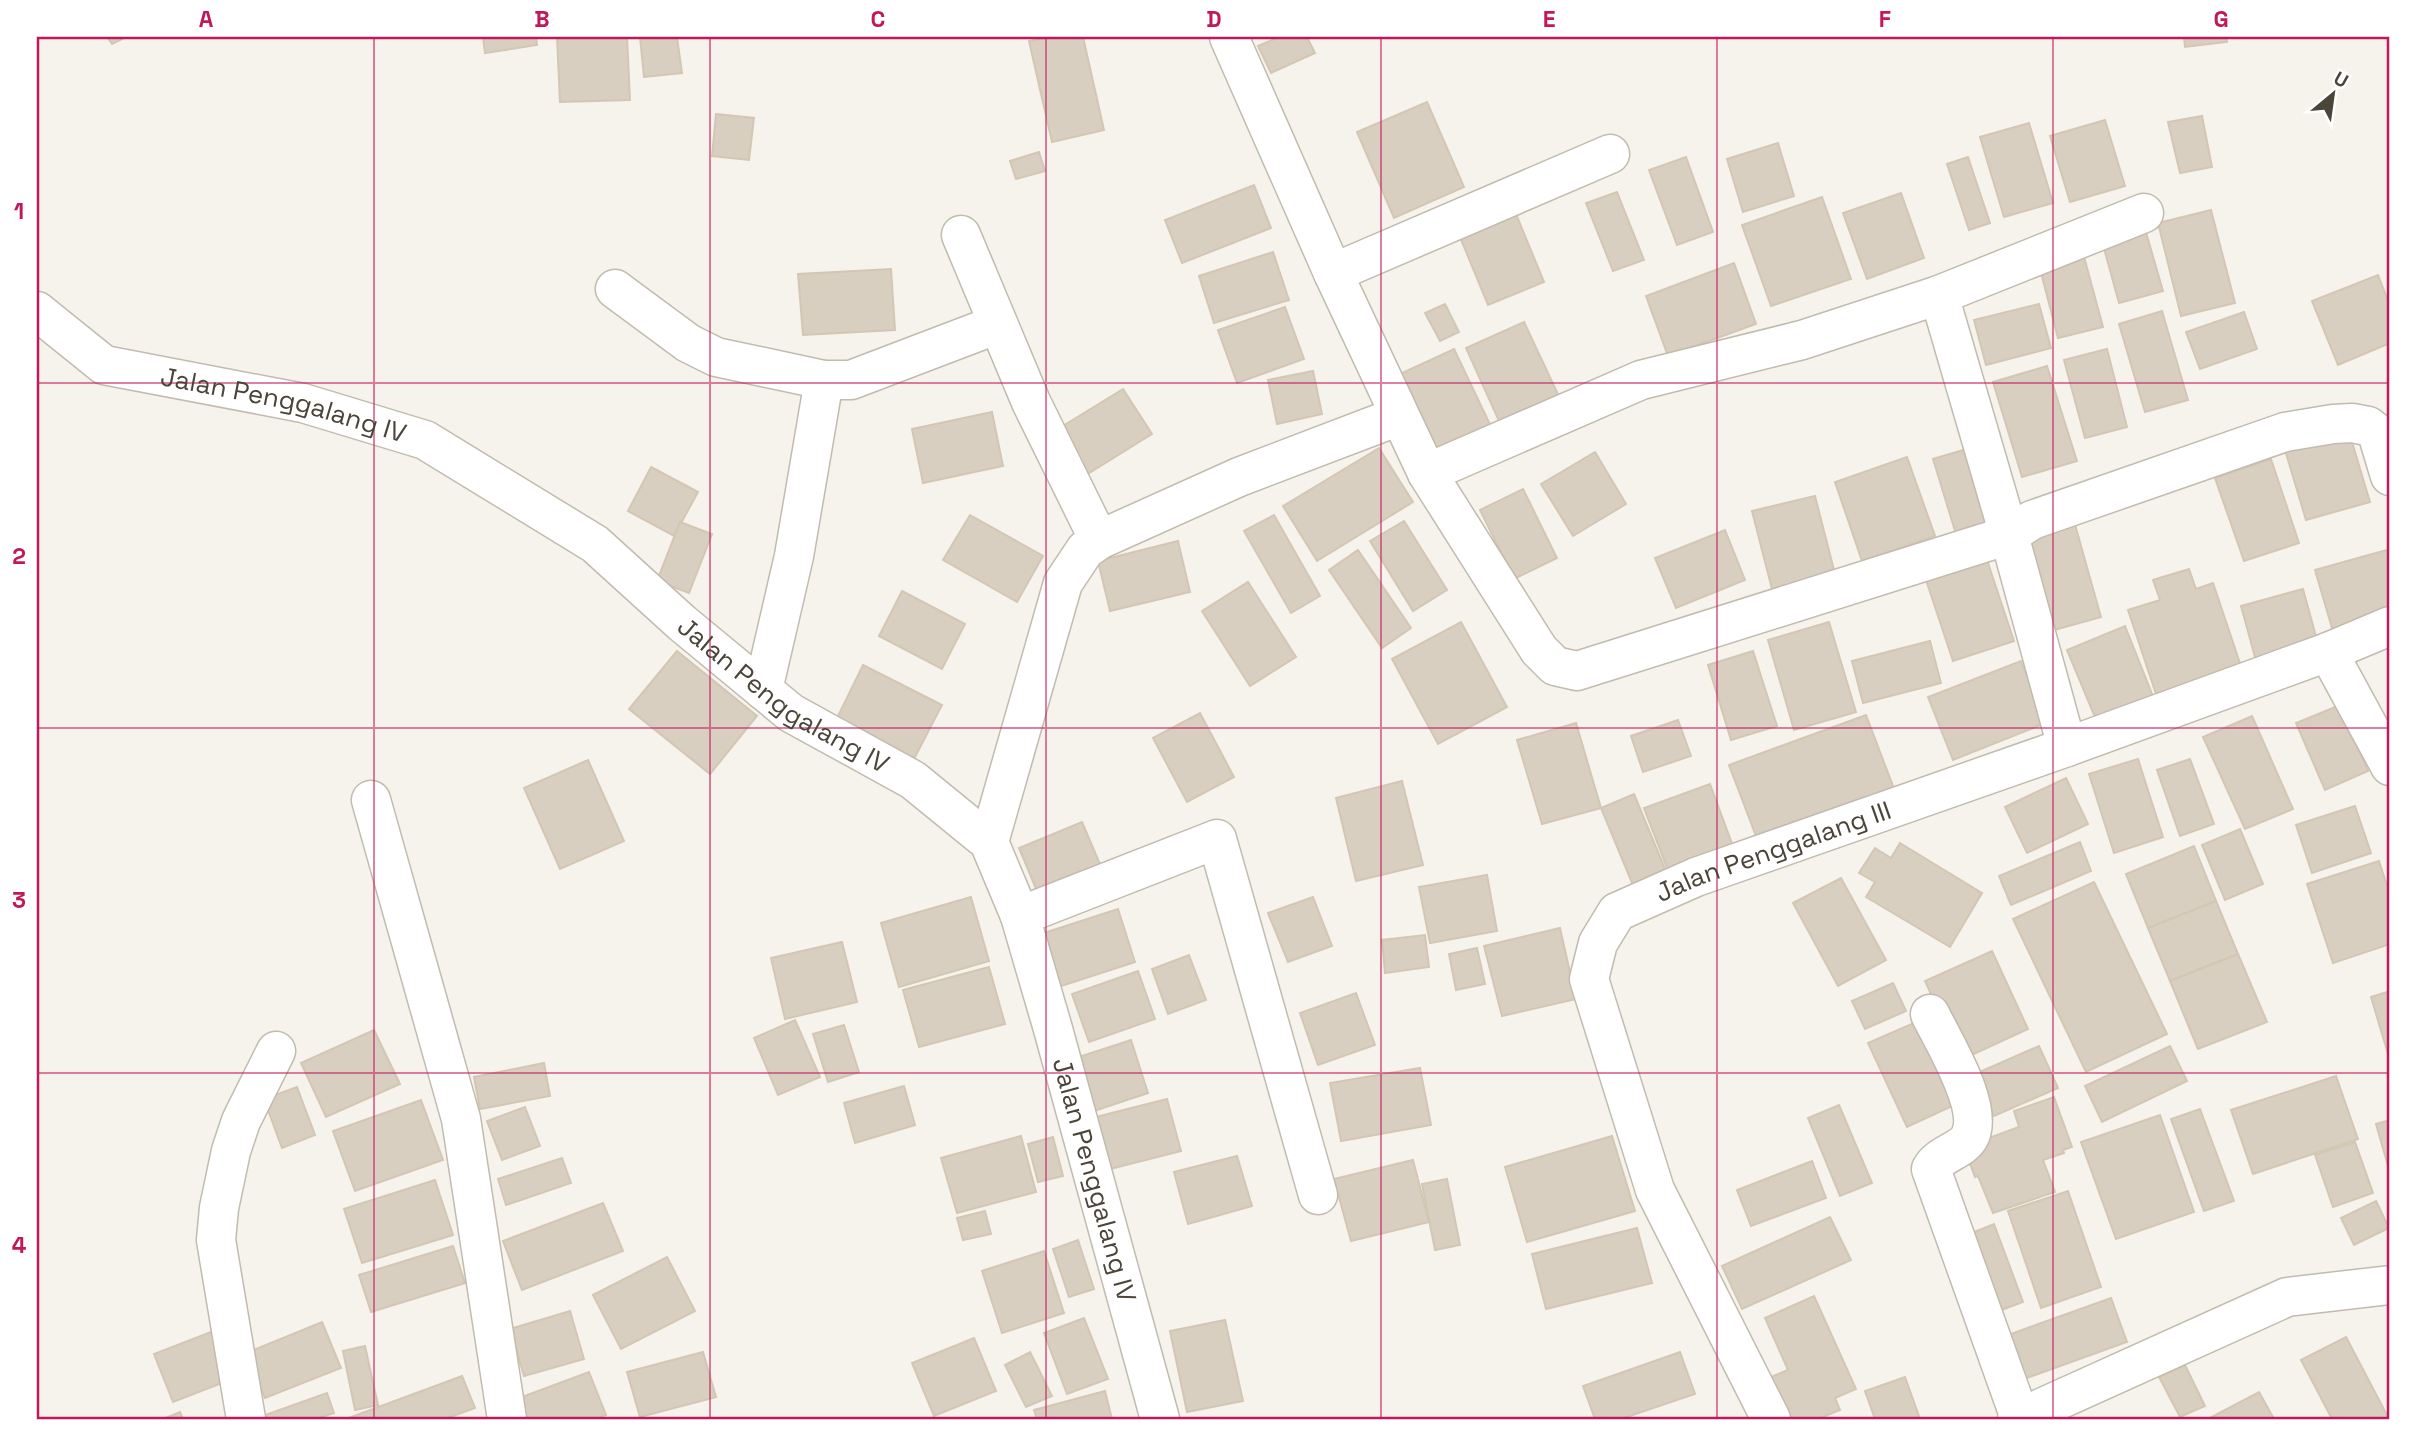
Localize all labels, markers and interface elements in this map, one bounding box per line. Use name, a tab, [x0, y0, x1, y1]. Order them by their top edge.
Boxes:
text: A	[199, 4, 214, 34]
text: B	[534, 4, 550, 34]
text: C	[871, 4, 885, 34]
text: D	[1206, 4, 1222, 34]
text: E	[1543, 4, 1555, 34]
text: F	[1879, 4, 1891, 34]
text: G	[2213, 4, 2229, 34]
north arrow	[2298, 60, 2368, 130]
text: U	[2329, 66, 2353, 94]
text: 1	[14, 196, 24, 226]
street label: Jalan Penggalang IV	[158, 359, 411, 450]
text: 2	[12, 541, 26, 571]
street label: Jalan Penggalang IV	[671, 609, 895, 781]
street label: Jalan Penggalang III	[1650, 793, 1896, 910]
text: 3	[12, 885, 26, 915]
street label: Jalan Penggalang IV	[1045, 1054, 1144, 1306]
text: 4	[12, 1230, 27, 1260]

